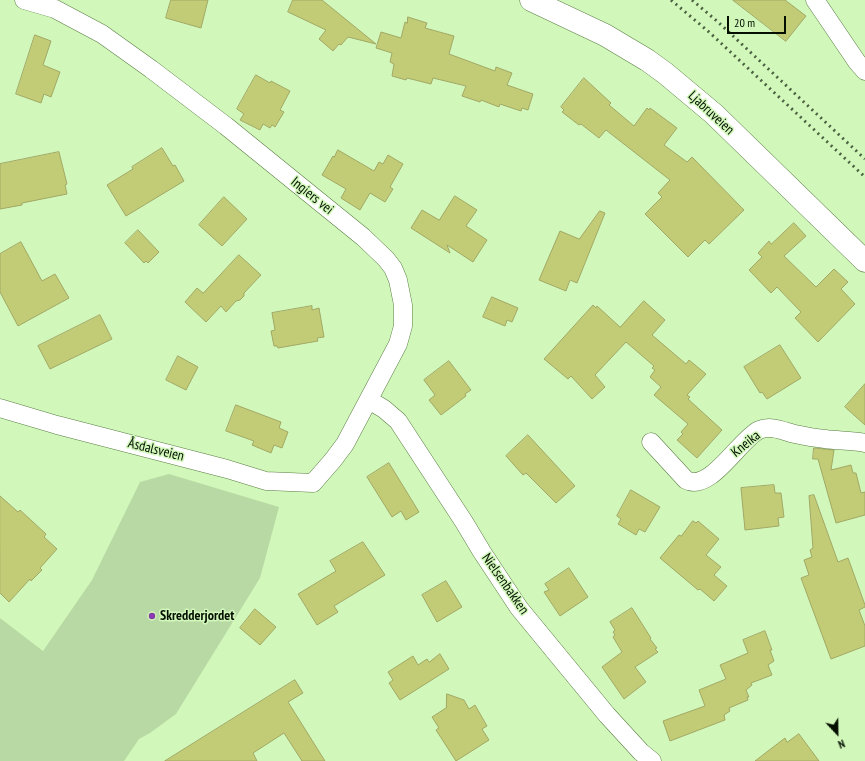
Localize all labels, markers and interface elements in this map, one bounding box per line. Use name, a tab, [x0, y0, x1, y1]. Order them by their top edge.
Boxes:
scale bar	[729, 8, 788, 34]
text: 20 m	[734, 15, 755, 30]
street label: Ljabruveien	[685, 88, 737, 138]
street label: Ingiers vei	[287, 174, 337, 218]
street label: Kneika	[728, 427, 764, 461]
street label: Åsdalsveien	[126, 435, 186, 465]
street label: Nielsenbakken	[478, 550, 532, 618]
place label: Skredderjordet	[160, 608, 234, 624]
marker: Skredderjordet	[147, 611, 157, 621]
north arrow	[817, 713, 857, 753]
text: N	[836, 737, 847, 752]

